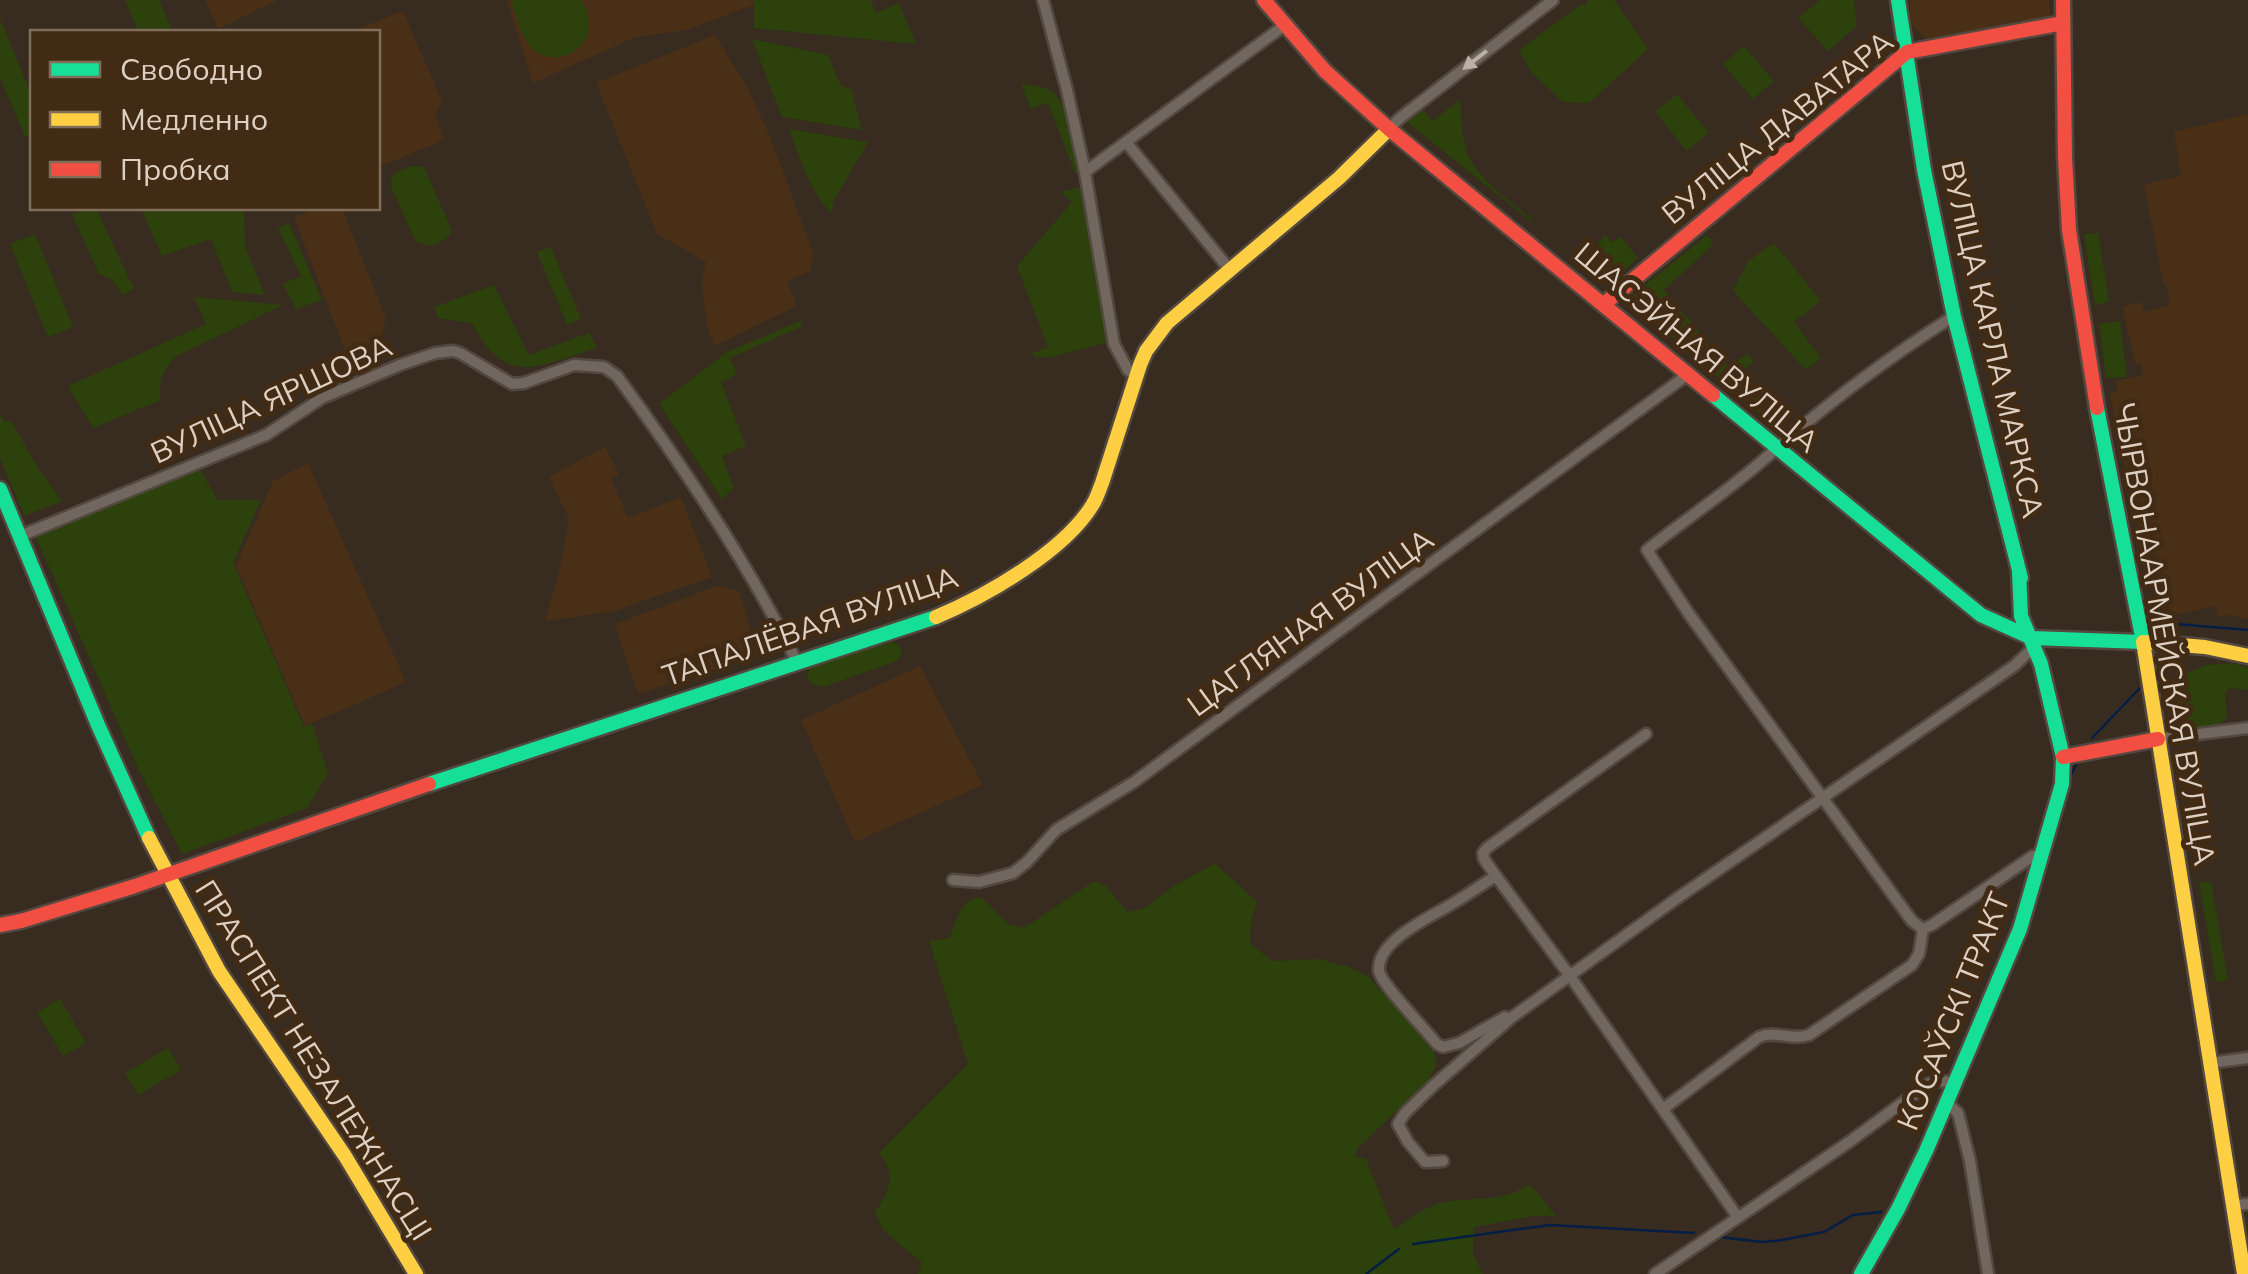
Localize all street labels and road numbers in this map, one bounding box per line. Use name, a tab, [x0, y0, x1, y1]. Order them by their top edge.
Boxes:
street label: ВУЛІЦА ДАВАТАРА	[1654, 22, 1900, 232]
street label: ВУЛІЦА КАРЛА МАРКСА	[1933, 157, 2053, 521]
street label: ШАСЭЙНАЯ ВУЛІЦА	[1567, 234, 1827, 460]
street label: ВУЛІЦА ЯРШОВА	[144, 326, 398, 472]
street label: ЧЫРВОНААРМЕЙСКАЯ ВУЛІЦА	[2106, 400, 2224, 868]
street label: ЦАГЛЯНАЯ ВУЛІЦА	[1179, 520, 1441, 724]
street label: ТАПАЛЁВАЯ ВУЛІЦА	[657, 558, 963, 694]
street label: ПРАСПЕКТ НЕЗАЛЕЖНАСЦІ	[187, 873, 441, 1247]
street label: КОСАЎСКІ ТРАКТ	[1888, 886, 2018, 1136]

